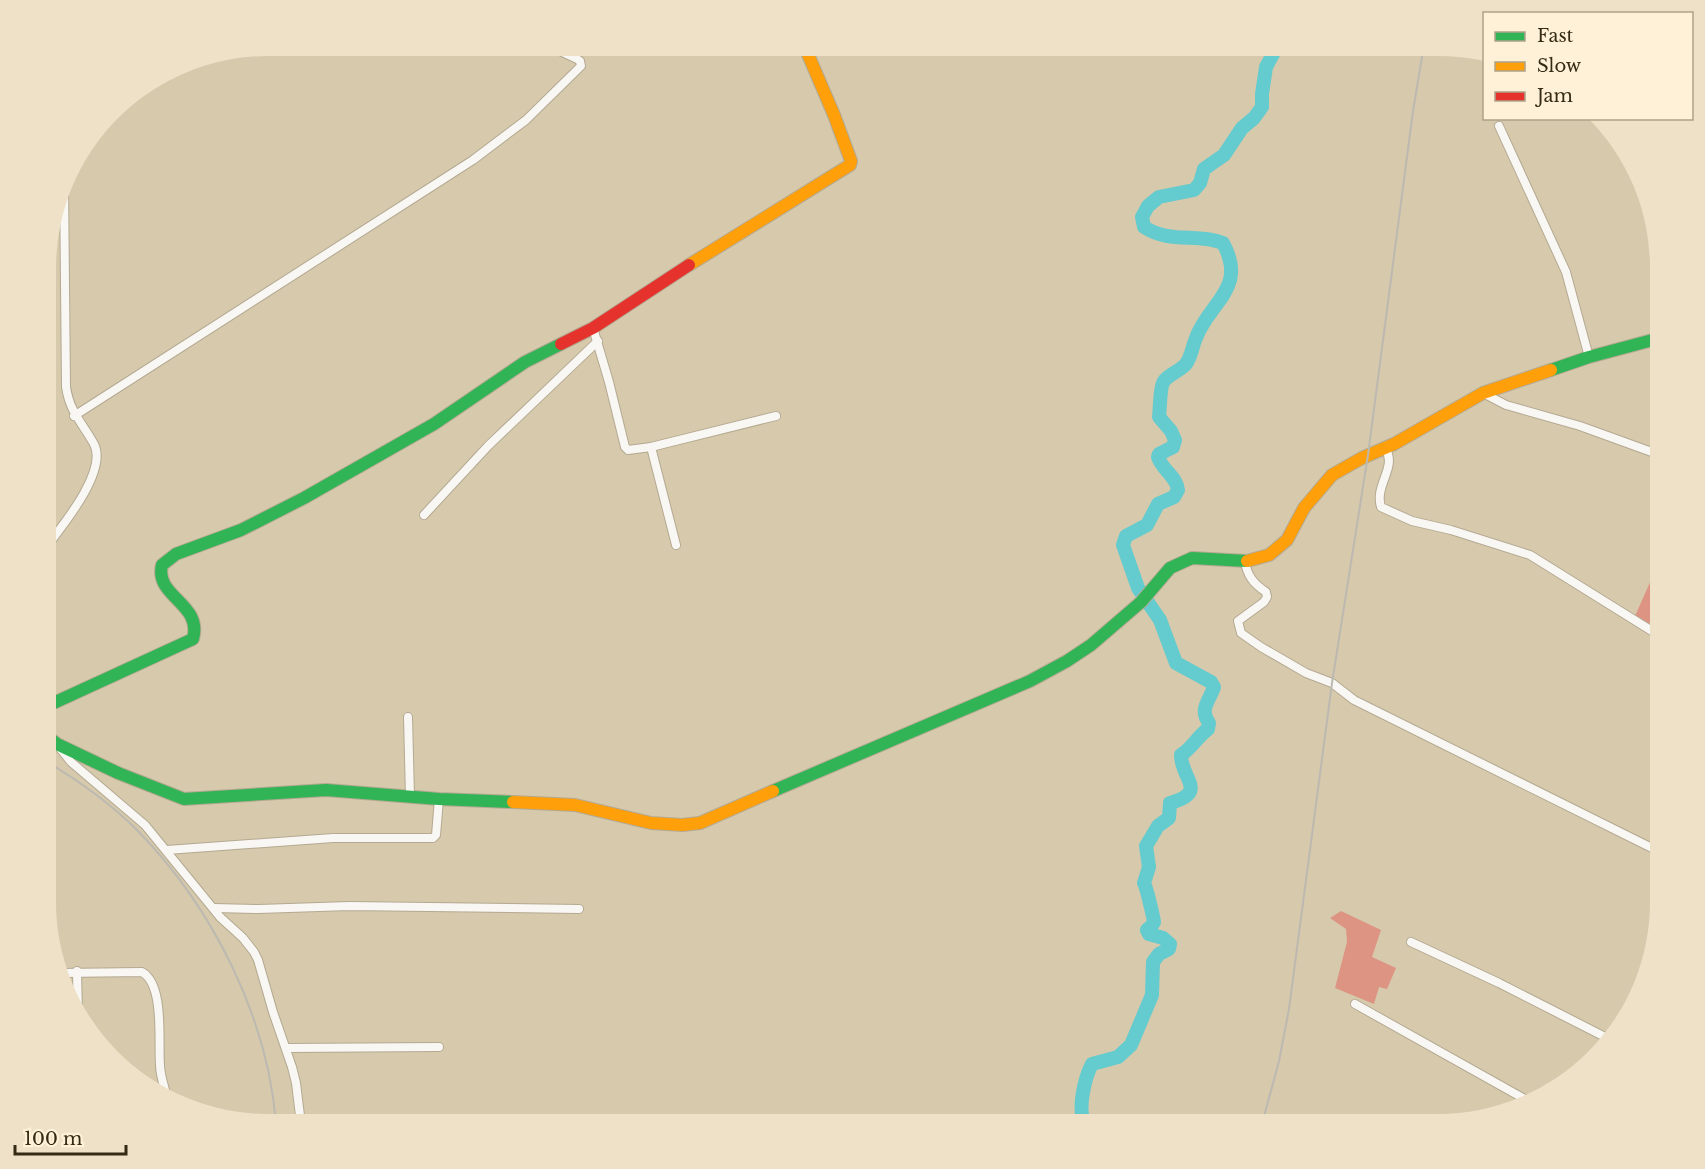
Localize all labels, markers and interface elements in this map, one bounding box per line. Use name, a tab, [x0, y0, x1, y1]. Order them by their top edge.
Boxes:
legend	[1483, 12, 1693, 120]
text: Fast	[1537, 25, 1574, 47]
text: Slow	[1537, 55, 1582, 77]
text: Jam	[1535, 85, 1573, 107]
scale bar	[15, 1118, 126, 1156]
text: 100 m	[24, 1128, 82, 1150]

